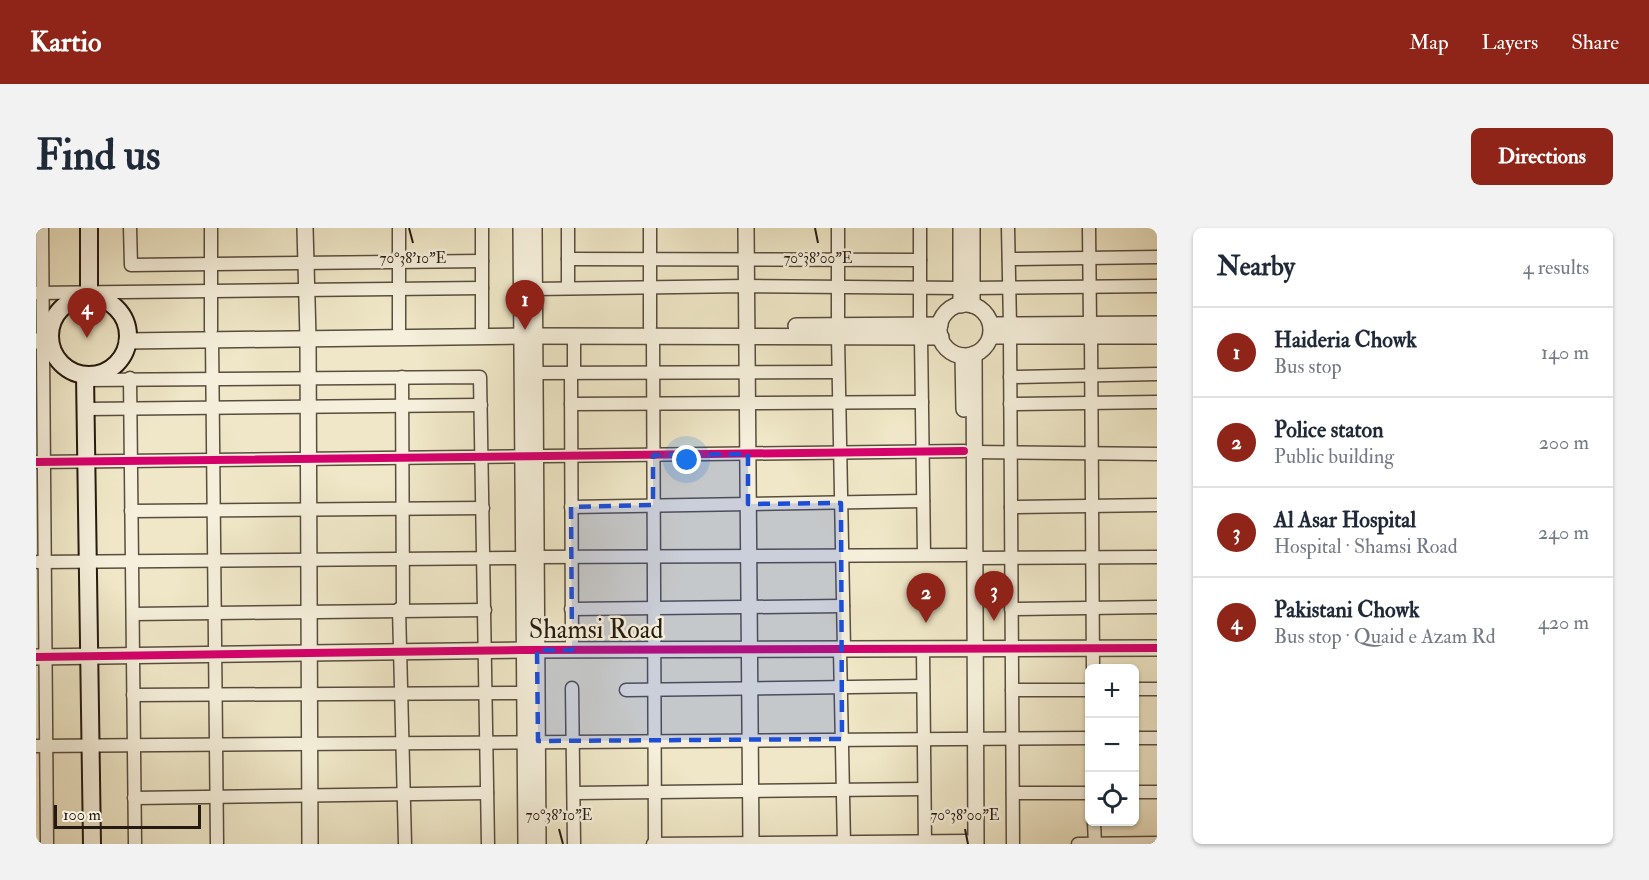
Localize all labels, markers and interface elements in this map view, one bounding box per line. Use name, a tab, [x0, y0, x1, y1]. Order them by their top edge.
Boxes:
text: Kartio	[30, 25, 101, 60]
text: Map	[1409, 29, 1449, 56]
text: Layers	[1482, 29, 1538, 56]
text: Share	[1571, 29, 1619, 56]
button: Directions	[1471, 128, 1613, 185]
text: Find us	[36, 130, 160, 182]
text: 70°38'10"E	[380, 249, 447, 268]
text: 70°38'00"E	[783, 249, 853, 268]
text: Nearby	[1217, 251, 1295, 283]
text: 4 results	[1523, 255, 1589, 280]
pin: 1	[506, 280, 544, 330]
pin: 4	[68, 288, 106, 338]
text: Haideria Chowk	[1274, 326, 1417, 354]
text: 1	[1233, 340, 1240, 365]
text: 140 m	[1541, 340, 1589, 365]
text: Bus stop	[1274, 354, 1342, 379]
text: Police staton	[1274, 416, 1384, 444]
text: 2	[1231, 430, 1242, 455]
text: 200 m	[1539, 430, 1589, 455]
text: Public building	[1274, 444, 1394, 469]
your location	[672, 445, 701, 474]
text: Al Asar Hospital	[1274, 506, 1416, 534]
text: 3	[1233, 520, 1240, 545]
text: 240 m	[1538, 520, 1589, 545]
text: Hospital · Shamsi Road	[1274, 534, 1458, 559]
pin: 3	[974, 572, 1014, 621]
pin: 2	[906, 574, 946, 623]
text: Pakistani Chowk	[1274, 596, 1420, 624]
text: 4	[1231, 610, 1242, 635]
text: 420 m	[1538, 610, 1589, 635]
street label: Shamsi Road	[529, 614, 664, 646]
text: Bus stop · Quaid e Azam Rd	[1274, 624, 1495, 649]
map controls	[1085, 664, 1139, 826]
button: +	[1085, 664, 1139, 718]
button: −	[1085, 718, 1139, 772]
button: locate	[1085, 772, 1139, 826]
scale bar	[54, 802, 201, 830]
text: 100 m	[63, 805, 101, 825]
text: 70°38'10"E	[526, 806, 593, 825]
text: 70°38'00"E	[930, 806, 1000, 825]

